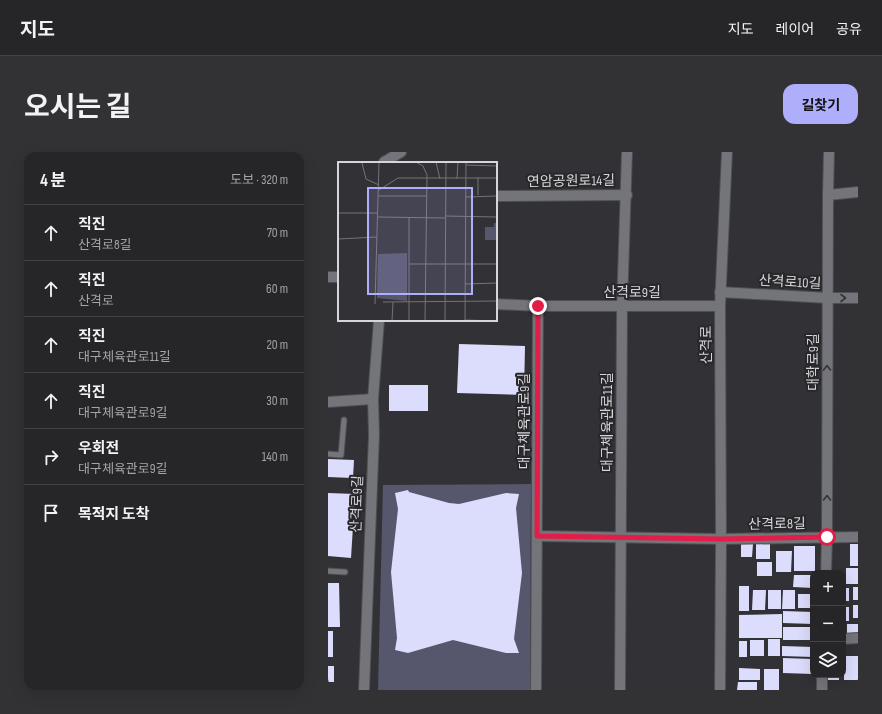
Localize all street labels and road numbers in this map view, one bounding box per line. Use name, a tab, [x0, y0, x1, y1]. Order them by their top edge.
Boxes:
street label: 연암공원로14길	[527, 172, 615, 190]
street label: 산격로10길	[758, 272, 822, 292]
street label: 산격로9길	[603, 284, 661, 301]
street label: 산격로	[698, 326, 715, 364]
street label: 대학로9길	[805, 333, 822, 391]
street label: 대구체육관로11길	[599, 372, 616, 472]
street label: 대구체육관로9길	[516, 373, 533, 469]
street label: 산격로9길	[347, 475, 367, 533]
street label: 산격로8길	[748, 515, 806, 533]

